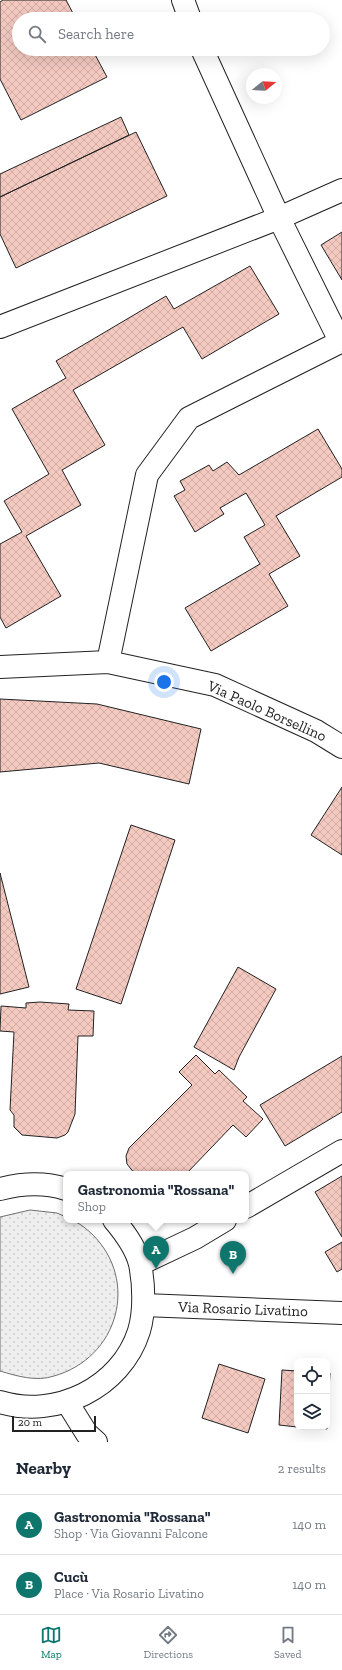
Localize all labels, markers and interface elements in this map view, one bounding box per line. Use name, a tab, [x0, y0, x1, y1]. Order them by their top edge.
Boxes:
search box	[12, 12, 330, 56]
icon: search	[26, 23, 48, 45]
text: Search here	[58, 25, 134, 43]
north arrow	[246, 68, 282, 104]
your location	[154, 672, 174, 692]
street label: Via Paolo Borsellino	[204, 676, 329, 745]
popup	[63, 1171, 249, 1223]
text: Gastronomia "Rossana"	[78, 1181, 234, 1199]
text: Shop	[78, 1199, 106, 1214]
pin: A	[143, 1236, 169, 1269]
pin: B	[220, 1241, 246, 1274]
street label: Via Rosario Livatino	[177, 1298, 308, 1320]
map controls	[294, 1358, 330, 1430]
button: locate	[294, 1358, 330, 1394]
button: layers	[294, 1394, 330, 1430]
scale bar	[12, 1414, 96, 1433]
text: 20 m	[18, 1416, 42, 1429]
text: Nearby	[16, 1458, 71, 1478]
text: 2 results	[278, 1461, 326, 1476]
text: Gastronomia "Rossana"	[54, 1508, 211, 1526]
text: A	[25, 1517, 33, 1532]
text: 140 m	[292, 1517, 326, 1532]
text: Shop · Via Giovanni Falcone	[54, 1526, 208, 1541]
text: Cucù	[54, 1568, 88, 1586]
text: B	[25, 1577, 33, 1592]
text: 140 m	[292, 1577, 326, 1592]
text: Place · Via Rosario Livatino	[54, 1586, 204, 1601]
tab: Map	[40, 1624, 62, 1661]
tab: Directions	[143, 1624, 193, 1661]
tab: Saved	[274, 1624, 302, 1661]

